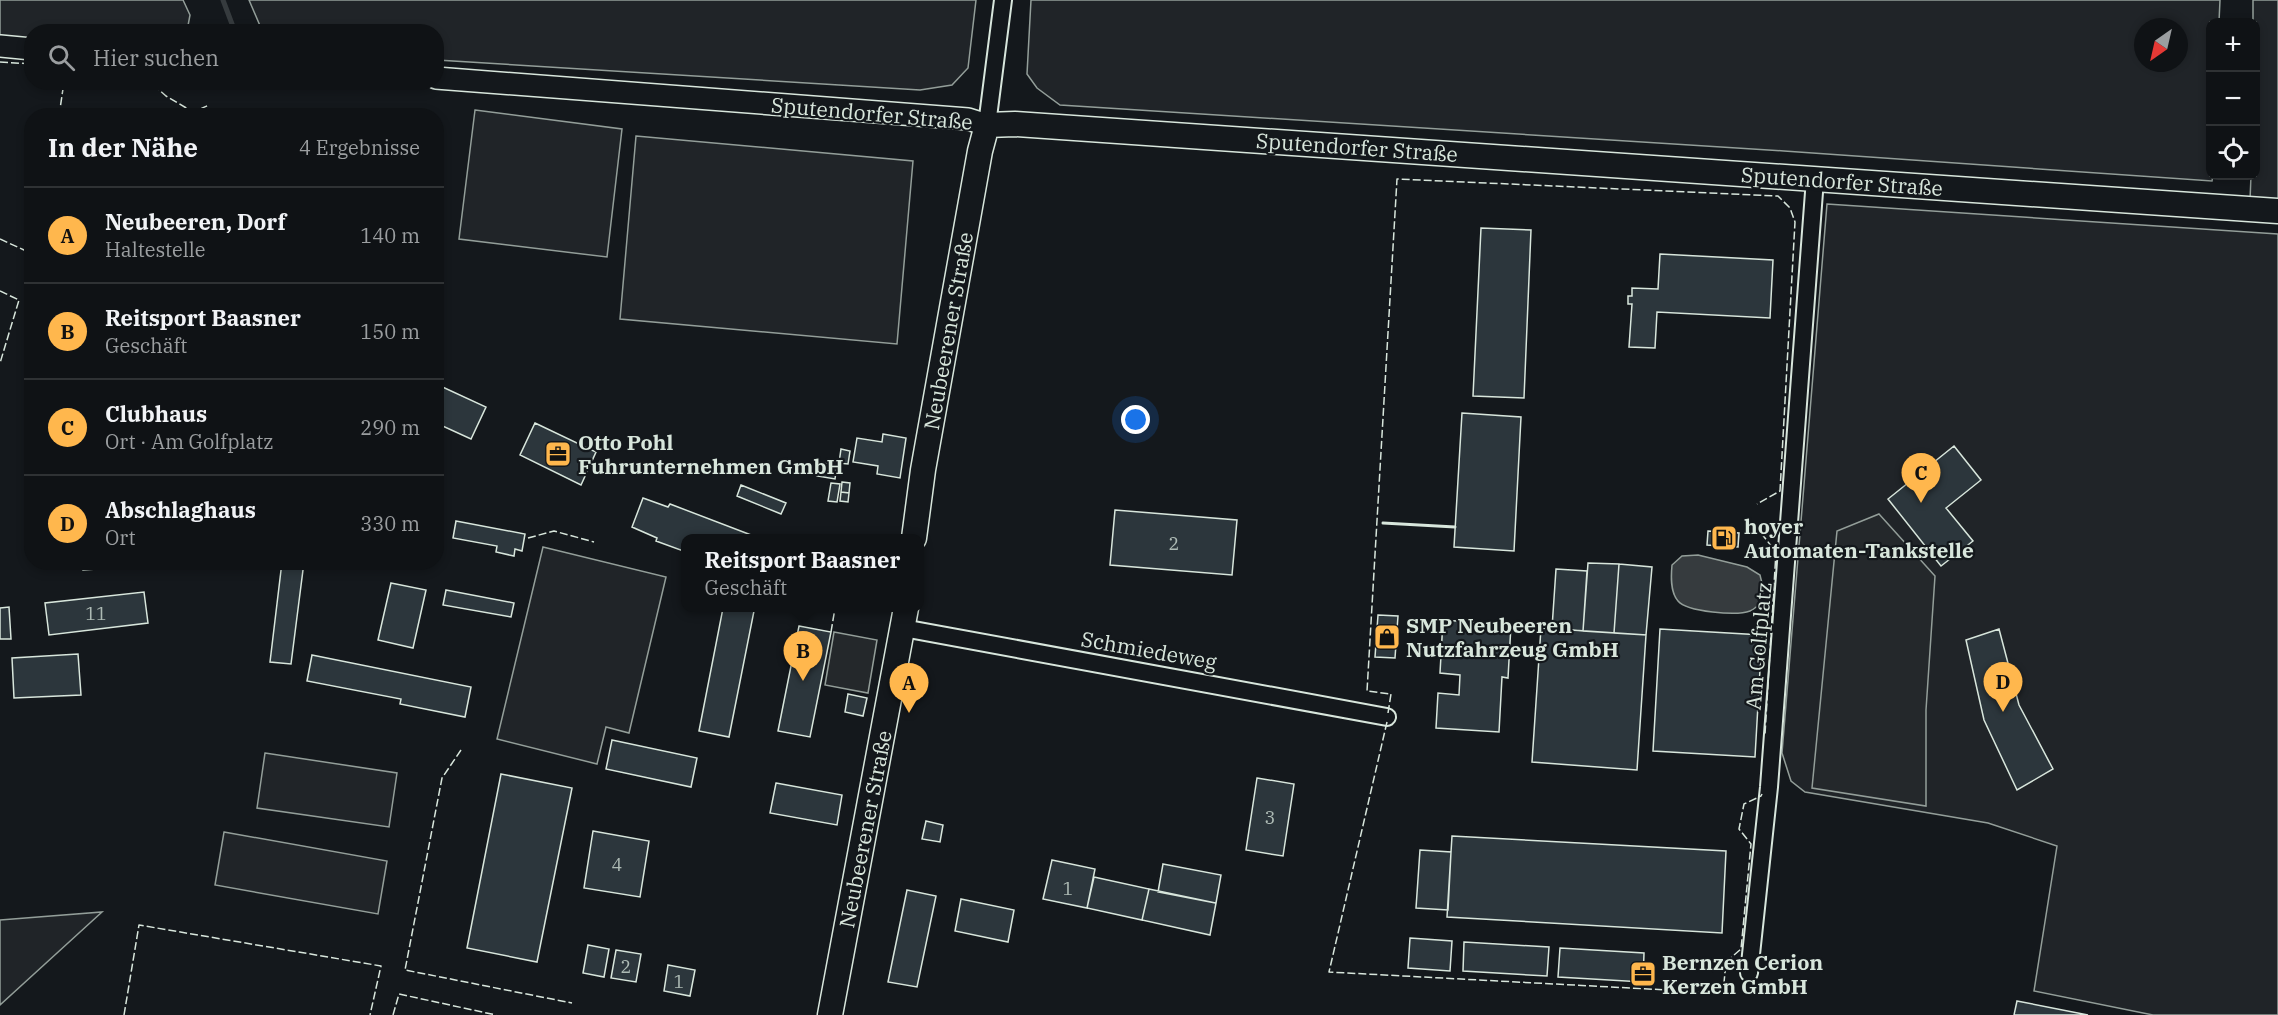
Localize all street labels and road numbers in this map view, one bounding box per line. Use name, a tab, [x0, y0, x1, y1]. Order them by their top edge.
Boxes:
street label: Sputendorfer Straße	[770, 90, 974, 136]
street label: Sputendorfer Straße	[1255, 126, 1459, 168]
street label: Sputendorfer Straße	[1740, 160, 1944, 202]
street label: Neubeerener Straße	[917, 230, 979, 432]
street label: Am Golfplatz	[1738, 581, 1778, 711]
street label: Schmiedeweg	[1079, 624, 1220, 676]
street label: Neubeerener Straße	[832, 728, 898, 930]

